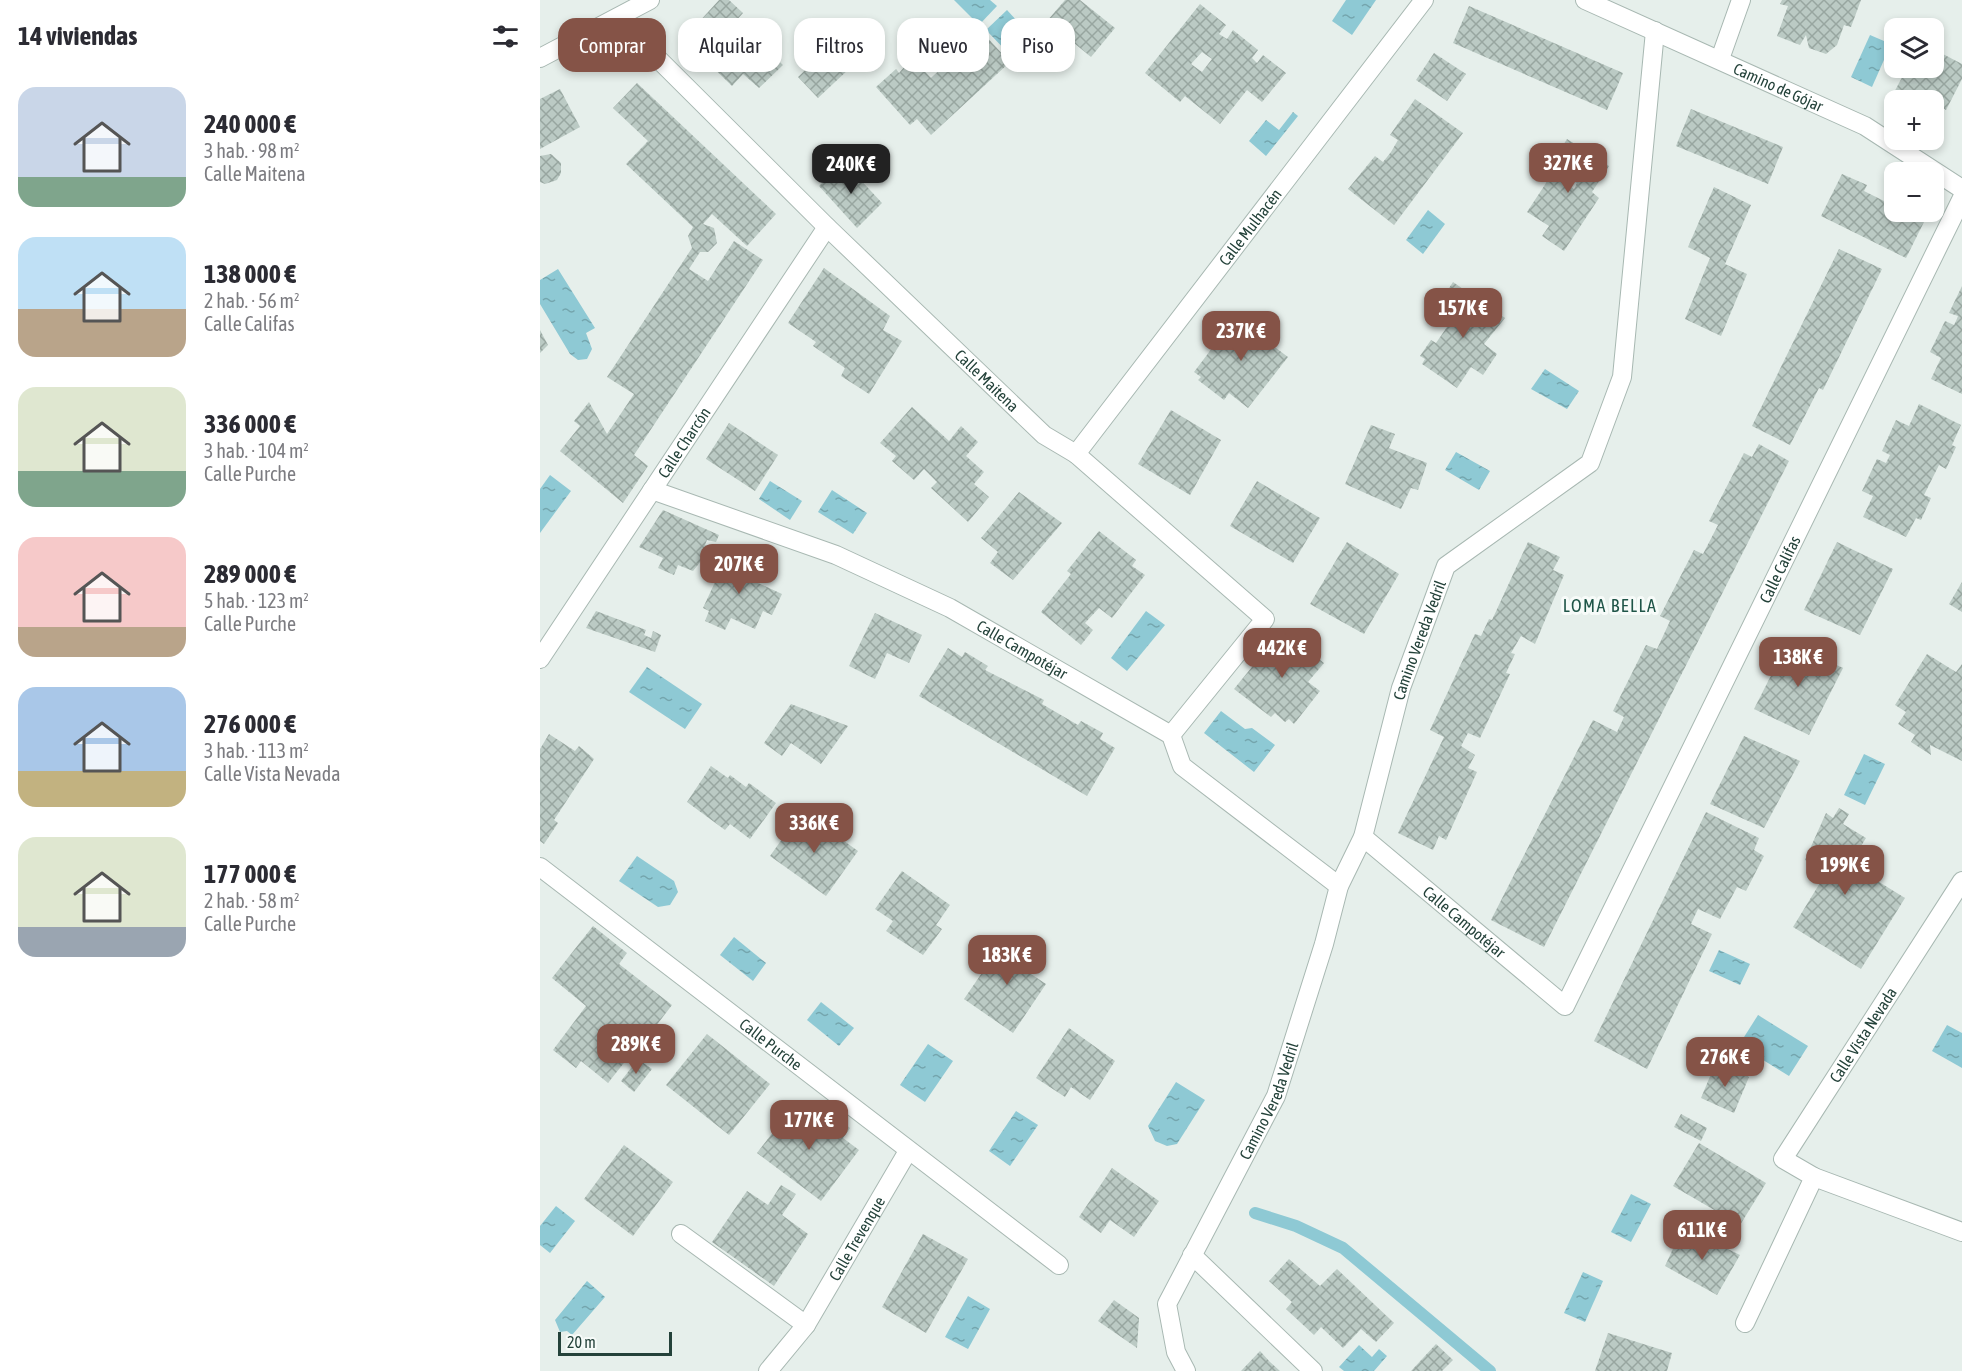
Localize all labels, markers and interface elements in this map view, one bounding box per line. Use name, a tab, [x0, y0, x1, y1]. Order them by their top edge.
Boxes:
chip: Comprar	[558, 18, 666, 72]
chip: Alquilar	[678, 18, 782, 72]
chip: Filtros	[794, 18, 885, 72]
chip: Nuevo	[897, 18, 989, 72]
chip: Piso	[1001, 18, 1075, 72]
map controls	[1884, 18, 1944, 222]
button: layers	[1884, 18, 1944, 78]
icon: filters	[489, 20, 522, 53]
text: 14 viviendas	[18, 21, 137, 51]
street label: Camino de Gójar	[1731, 59, 1826, 115]
button: +	[1884, 90, 1944, 150]
text: 240 000 €	[204, 109, 296, 139]
icon: home	[66, 111, 138, 183]
text: 3 hab. · 98 m²	[204, 139, 299, 162]
pin: 327K €	[1519, 143, 1617, 194]
pin: 240K €	[802, 144, 900, 195]
text: 327K €	[1543, 151, 1593, 174]
text: 240K €	[826, 152, 876, 175]
text: Calle Maitena	[204, 162, 305, 185]
button: −	[1884, 162, 1944, 222]
street label: Calle Mulhacén	[1215, 185, 1285, 269]
text: 138 000 €	[204, 259, 296, 289]
icon: home	[66, 261, 138, 333]
pin: 157K €	[1414, 288, 1512, 339]
text: 2 hab. · 56 m²	[204, 289, 299, 312]
text: 157K €	[1438, 296, 1488, 319]
pin: 237K €	[1192, 311, 1290, 362]
text: Calle Califas	[204, 312, 295, 335]
text: 237K €	[1216, 319, 1266, 342]
street label: Calle Maitena	[951, 346, 1023, 415]
street label: Calle Charcón	[654, 404, 714, 481]
text: 336 000 €	[204, 409, 296, 439]
icon: home	[66, 411, 138, 483]
text: 3 hab. · 104 m²	[204, 439, 309, 462]
text: Calle Purche	[204, 462, 296, 485]
street label: Calle Califas	[1756, 532, 1804, 606]
pin: 207K €	[690, 544, 788, 595]
text: 207K €	[714, 552, 764, 575]
text: 289 000 €	[204, 559, 296, 589]
icon: home	[66, 561, 138, 633]
street label: Camino Vereda Vedril	[1389, 577, 1449, 702]
text: 5 hab. · 123 m²	[204, 589, 309, 612]
district label: LOMA BELLA	[1563, 595, 1657, 616]
text: Calle Purche	[204, 612, 296, 635]
street label: Calle Campotéjar	[974, 616, 1071, 683]
pin: 442K €	[1233, 628, 1331, 679]
text: 442K €	[1257, 636, 1307, 659]
pin: 138K €	[1749, 637, 1847, 688]
text: 138K €	[1773, 645, 1823, 668]
text: 276 000 €	[204, 709, 296, 739]
icon: home	[66, 711, 138, 783]
text: 3 hab. · 113 m²	[204, 739, 309, 762]
text: Calle Vista Nevada	[204, 762, 341, 785]
pin: 336K €	[765, 803, 863, 854]
text: 336K €	[789, 811, 839, 834]
pin: 199K €	[1796, 845, 1894, 896]
text: 199K €	[1820, 853, 1870, 876]
text: 177 000 €	[204, 859, 296, 889]
icon: home	[66, 861, 138, 933]
street label: Calle Campotéjar	[1420, 882, 1509, 961]
text: 2 hab. · 58 m²	[204, 889, 299, 912]
text: Calle Purche	[204, 912, 296, 935]
pin: 183K €	[958, 935, 1056, 986]
text: 183K €	[982, 943, 1032, 966]
street label: Calle Vista Nevada	[1826, 984, 1900, 1086]
street label: Calle Purche	[736, 1015, 806, 1074]
pin: 289K €	[587, 1024, 685, 1075]
text: 289K €	[611, 1032, 661, 1055]
pin: 276K €	[1676, 1037, 1774, 1088]
street label: Camino Vereda Vedril	[1235, 1039, 1302, 1162]
text: 276K €	[1700, 1045, 1750, 1068]
pin: 177K €	[760, 1100, 858, 1151]
text: 177K €	[784, 1108, 834, 1131]
street label: Calle Trevenque	[825, 1193, 888, 1284]
pin: 611K €	[1653, 1210, 1751, 1261]
text: 611K €	[1677, 1218, 1727, 1241]
scale bar	[558, 1329, 672, 1356]
text: 20 m	[567, 1333, 596, 1351]

